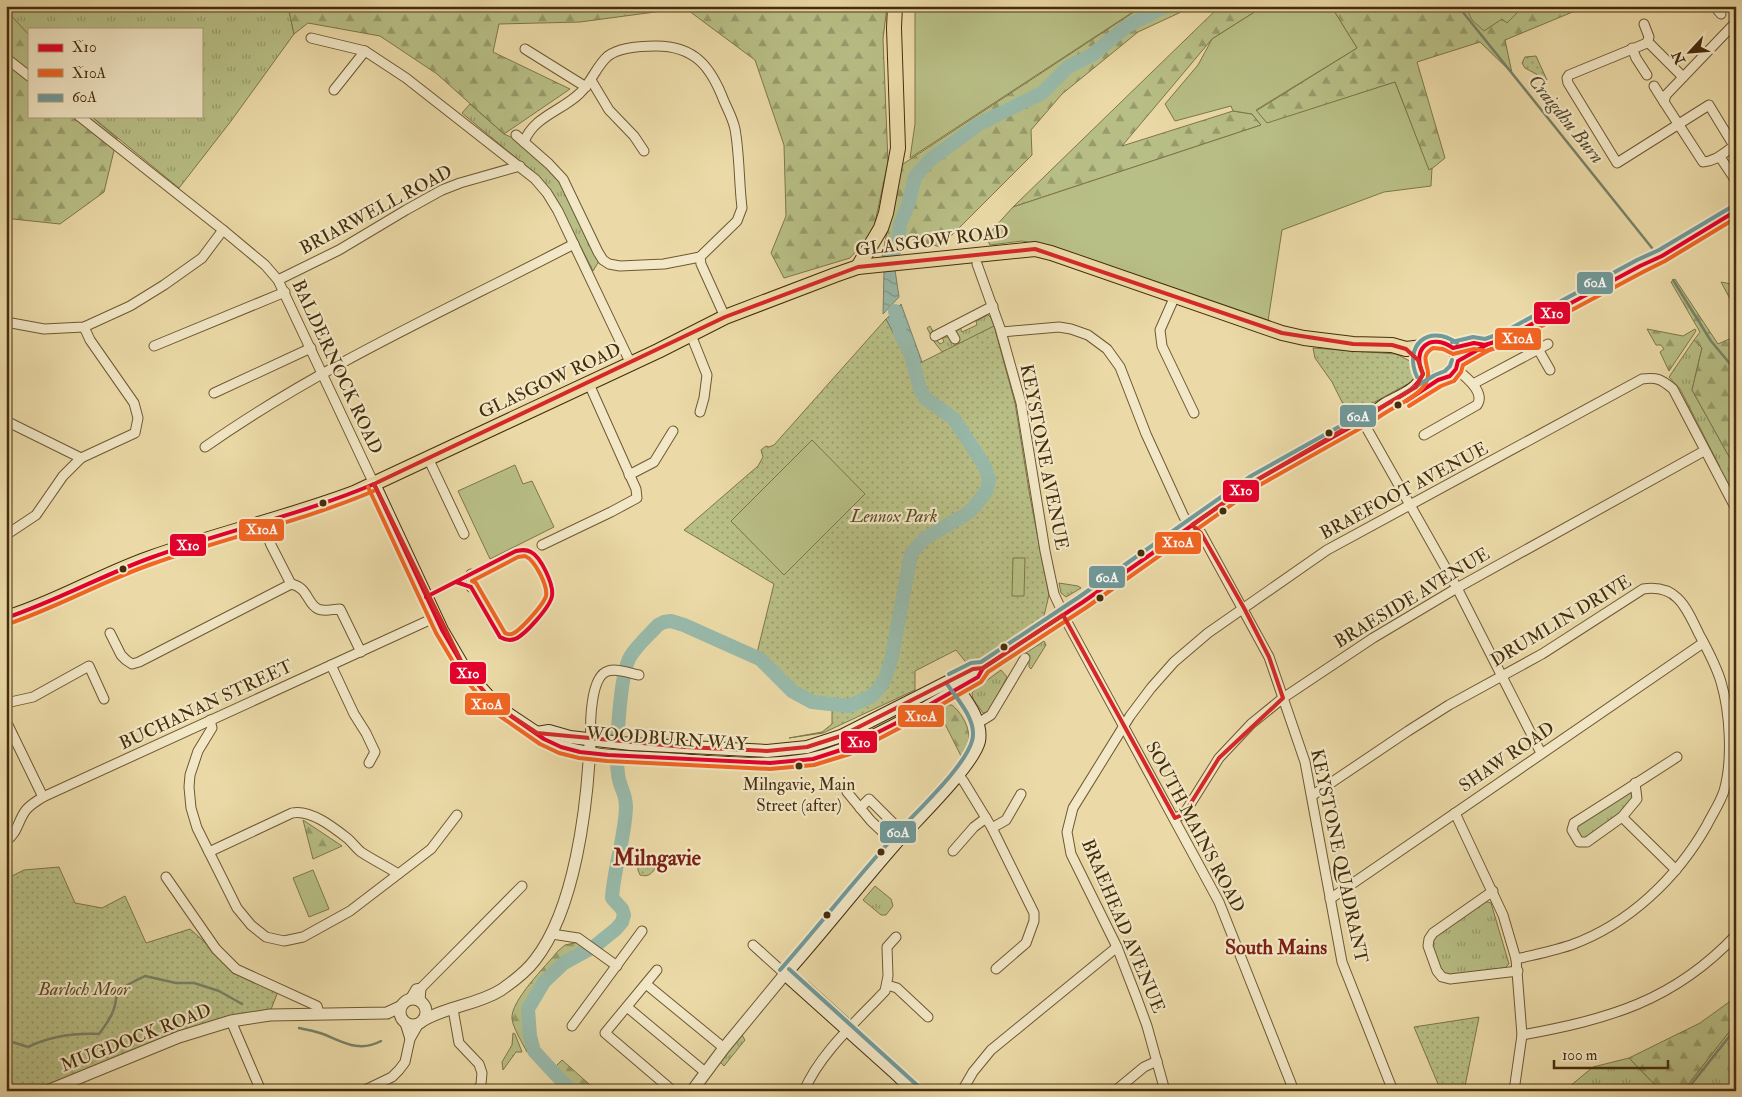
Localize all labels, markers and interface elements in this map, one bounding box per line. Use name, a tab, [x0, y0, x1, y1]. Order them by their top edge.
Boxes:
legend	[28, 28, 202, 118]
north arrow	[1664, 28, 1714, 78]
text: X10	[72, 38, 97, 57]
text: N	[1668, 48, 1690, 68]
text: X10A	[72, 64, 107, 83]
water label: Craigdhu Burn	[1523, 70, 1609, 168]
text: 60A	[72, 88, 97, 107]
street label: BRIARWELL ROAD	[296, 160, 456, 260]
street label: GLASGOW ROAD	[854, 220, 1010, 262]
line badge: 60A	[1576, 271, 1614, 295]
text: 60A	[1583, 274, 1607, 291]
street label: BALDERNOCK ROAD	[286, 276, 388, 458]
line badge: X10	[1533, 301, 1571, 325]
text: X10	[1541, 305, 1563, 322]
line badge: X10A	[1494, 327, 1542, 351]
text: X10A	[1502, 330, 1534, 347]
street label: GLASGOW ROAD	[475, 338, 625, 424]
street label: KEYSTONE AVENUE	[1015, 362, 1073, 552]
unlabelled marker	[1393, 400, 1403, 410]
line badge: 60A	[1339, 404, 1377, 428]
text: 60A	[1346, 408, 1370, 425]
unlabelled marker	[1324, 428, 1334, 438]
street label: BRAEFOOT AVENUE	[1316, 437, 1492, 545]
line badge: X10	[1222, 479, 1260, 503]
text: X10	[1230, 482, 1252, 499]
unlabelled marker	[318, 498, 328, 508]
park label: Lennox Park	[849, 505, 938, 528]
unlabelled marker	[1218, 506, 1228, 516]
line badge: X10A	[238, 518, 285, 542]
text: X10A	[246, 521, 278, 538]
line badge: X10A	[1154, 531, 1202, 555]
line badge: X10	[169, 533, 207, 557]
text: X10A	[1162, 534, 1194, 551]
text: X10	[177, 537, 199, 554]
street label: BRAESIDE AVENUE	[1330, 542, 1494, 654]
unlabelled marker	[1136, 548, 1146, 558]
unlabelled marker	[118, 564, 128, 574]
line badge: 60A	[1088, 565, 1126, 589]
text: 60A	[1095, 569, 1119, 586]
street label: DRUMLIN DRIVE	[1487, 570, 1635, 672]
unlabelled marker	[1095, 593, 1105, 603]
unlabelled marker	[999, 642, 1009, 652]
street label: BUCHANAN STREET	[116, 654, 297, 755]
line badge: X10	[449, 661, 487, 685]
text: X10	[457, 665, 479, 682]
line badge: X10A	[464, 692, 511, 716]
text: X10A	[471, 696, 503, 713]
line badge: X10A	[897, 704, 945, 728]
text: X10A	[905, 708, 937, 725]
street label: SHAW ROAD	[1455, 717, 1559, 797]
street label: WOODBURN WAY	[585, 722, 749, 756]
line badge: X10	[840, 730, 878, 754]
text: X10	[848, 734, 870, 751]
street label: SOUTH MAINS ROAD	[1140, 737, 1250, 917]
street label: KEYSTONE QUADRANT	[1305, 747, 1373, 966]
marker: Milngavie, Main Street (after)	[794, 761, 804, 771]
place label: Milngavie, Main Street (after)	[743, 774, 855, 816]
line badge: 60A	[879, 820, 917, 844]
text: 60A	[886, 824, 910, 841]
street label: BRAEHEAD AVENUE	[1076, 836, 1170, 1016]
district label: Milngavie	[612, 844, 702, 873]
unlabelled marker	[876, 847, 886, 857]
unlabelled marker	[822, 910, 832, 920]
district label: South Mains	[1225, 935, 1327, 960]
park label: Barloch Moor	[37, 978, 131, 1001]
street label: MUGDOCK ROAD	[57, 999, 215, 1077]
scale bar	[1554, 1037, 1668, 1069]
text: 100 m	[1562, 1046, 1598, 1065]

